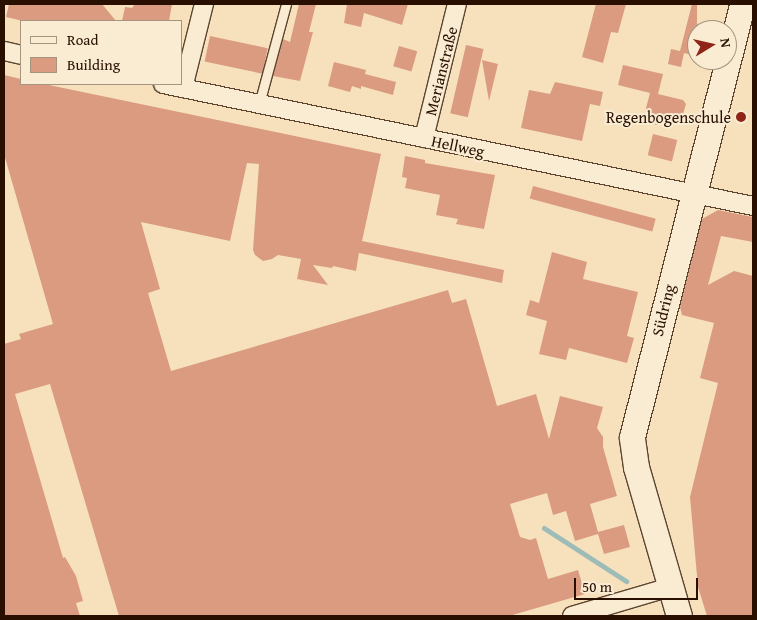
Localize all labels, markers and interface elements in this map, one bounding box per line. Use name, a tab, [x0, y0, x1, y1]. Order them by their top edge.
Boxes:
legend	[20, 20, 182, 85]
north arrow	[687, 20, 737, 70]
street label: Merianstraße	[421, 24, 461, 118]
text: Road	[67, 29, 98, 50]
text: N	[715, 37, 736, 49]
text: Building	[67, 54, 120, 75]
place label: Regenbogenschule	[606, 107, 731, 127]
marker: Regenbogenschule	[735, 111, 747, 123]
street label: Hellweg	[430, 131, 486, 161]
street label: Südring	[647, 282, 679, 338]
scale bar	[577, 568, 701, 600]
text: 50 m	[582, 576, 612, 597]

